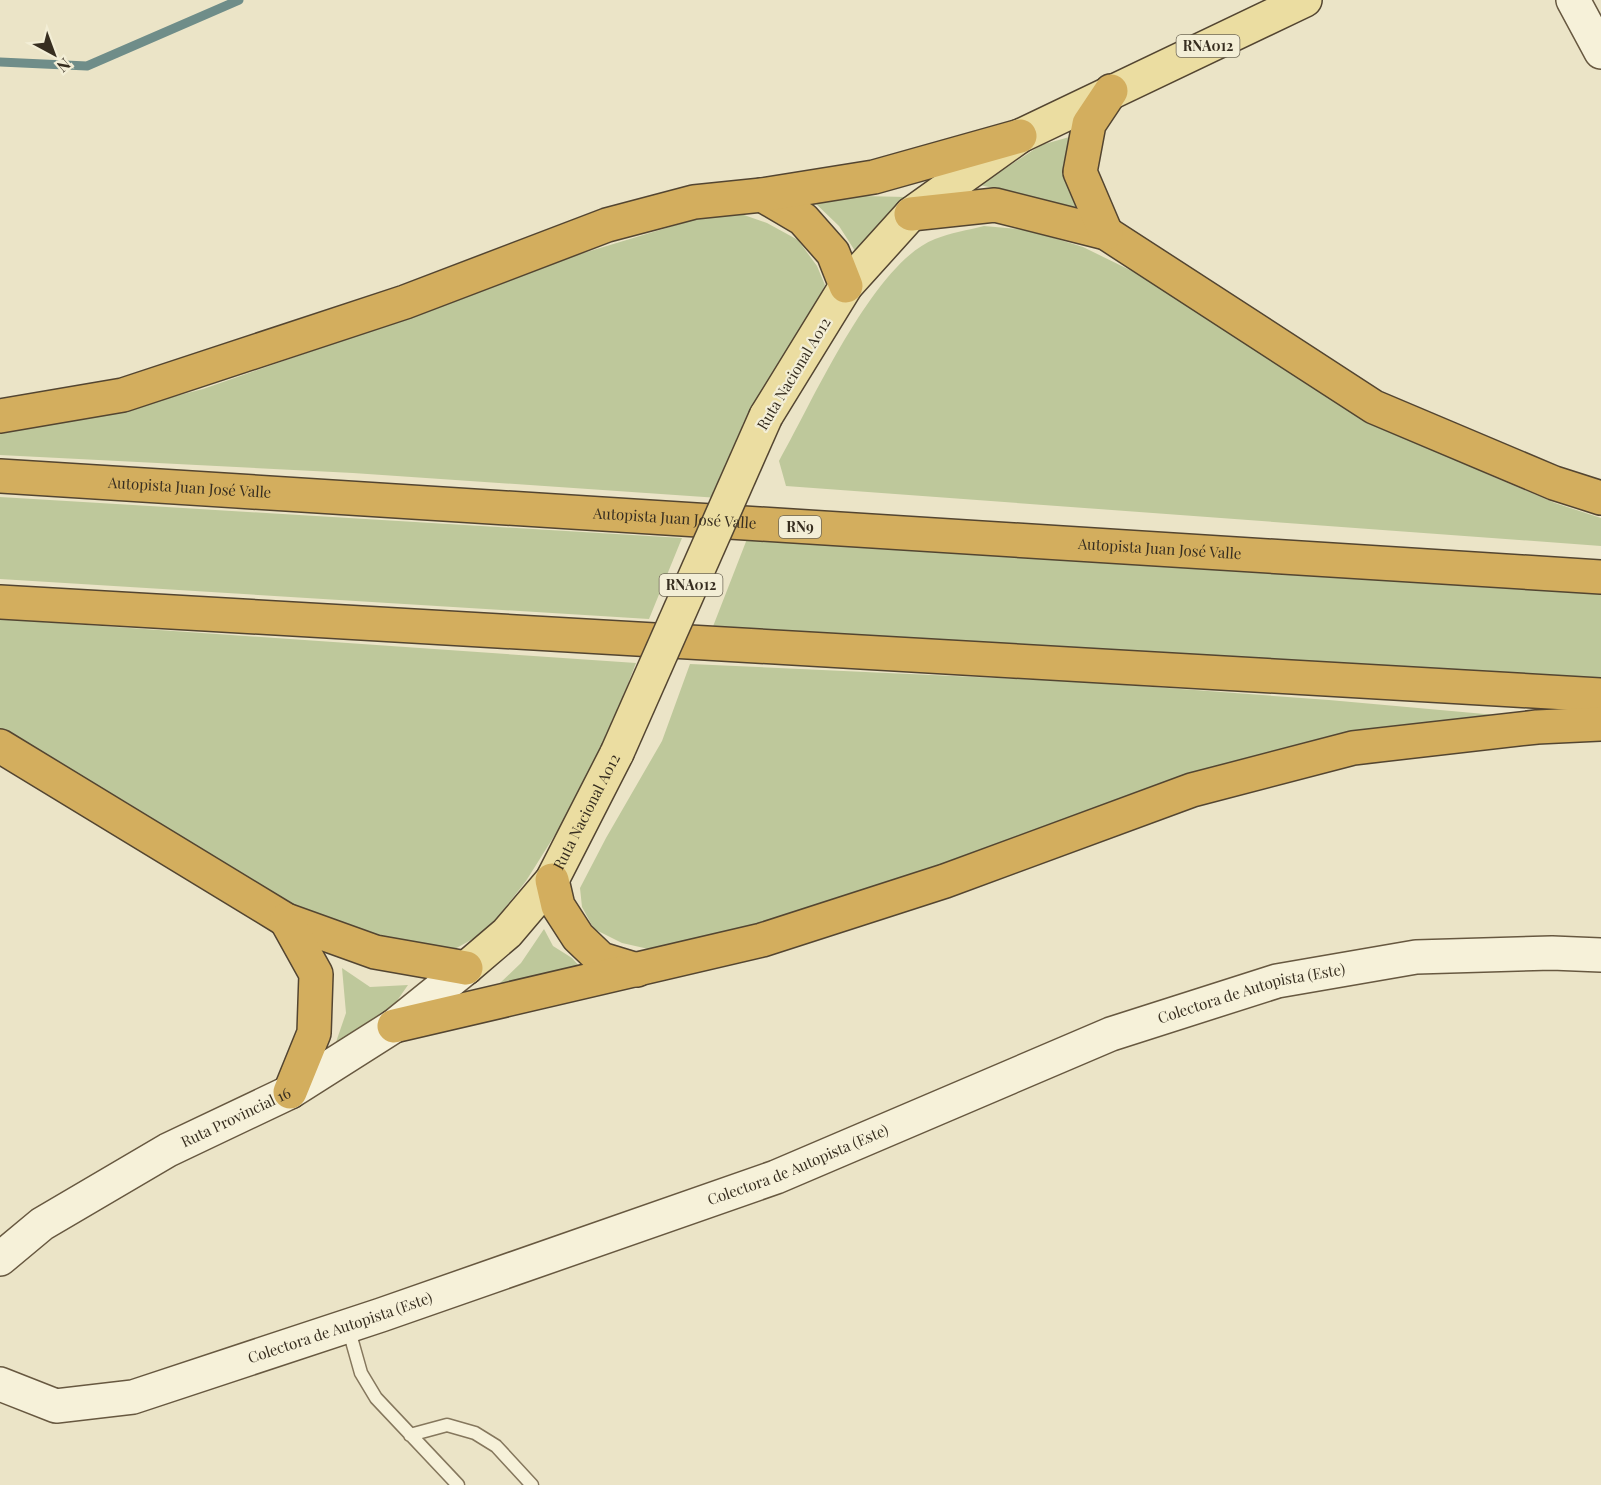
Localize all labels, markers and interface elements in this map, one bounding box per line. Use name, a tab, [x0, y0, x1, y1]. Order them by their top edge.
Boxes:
north arrow	[24, 24, 84, 84]
road number: RNA012	[1176, 35, 1240, 57]
text: N	[53, 54, 75, 78]
street label: Ruta Nacional A012	[752, 314, 835, 433]
street label: Autopista Juan José Valle	[106, 472, 272, 502]
street label: Autopista Juan José Valle	[591, 502, 757, 533]
road number: RN9	[779, 516, 821, 538]
street label: Autopista Juan José Valle	[1077, 533, 1242, 563]
road number: RNA012	[660, 574, 722, 596]
street label: Ruta Nacional A012	[548, 750, 624, 873]
street label: Colectora de Autopista (Este)	[1155, 958, 1346, 1027]
street label: Ruta Provincial 16	[177, 1082, 294, 1151]
street label: Colectora de Autopista (Este)	[704, 1119, 891, 1209]
street label: Colectora de Autopista (Este)	[245, 1287, 435, 1367]

